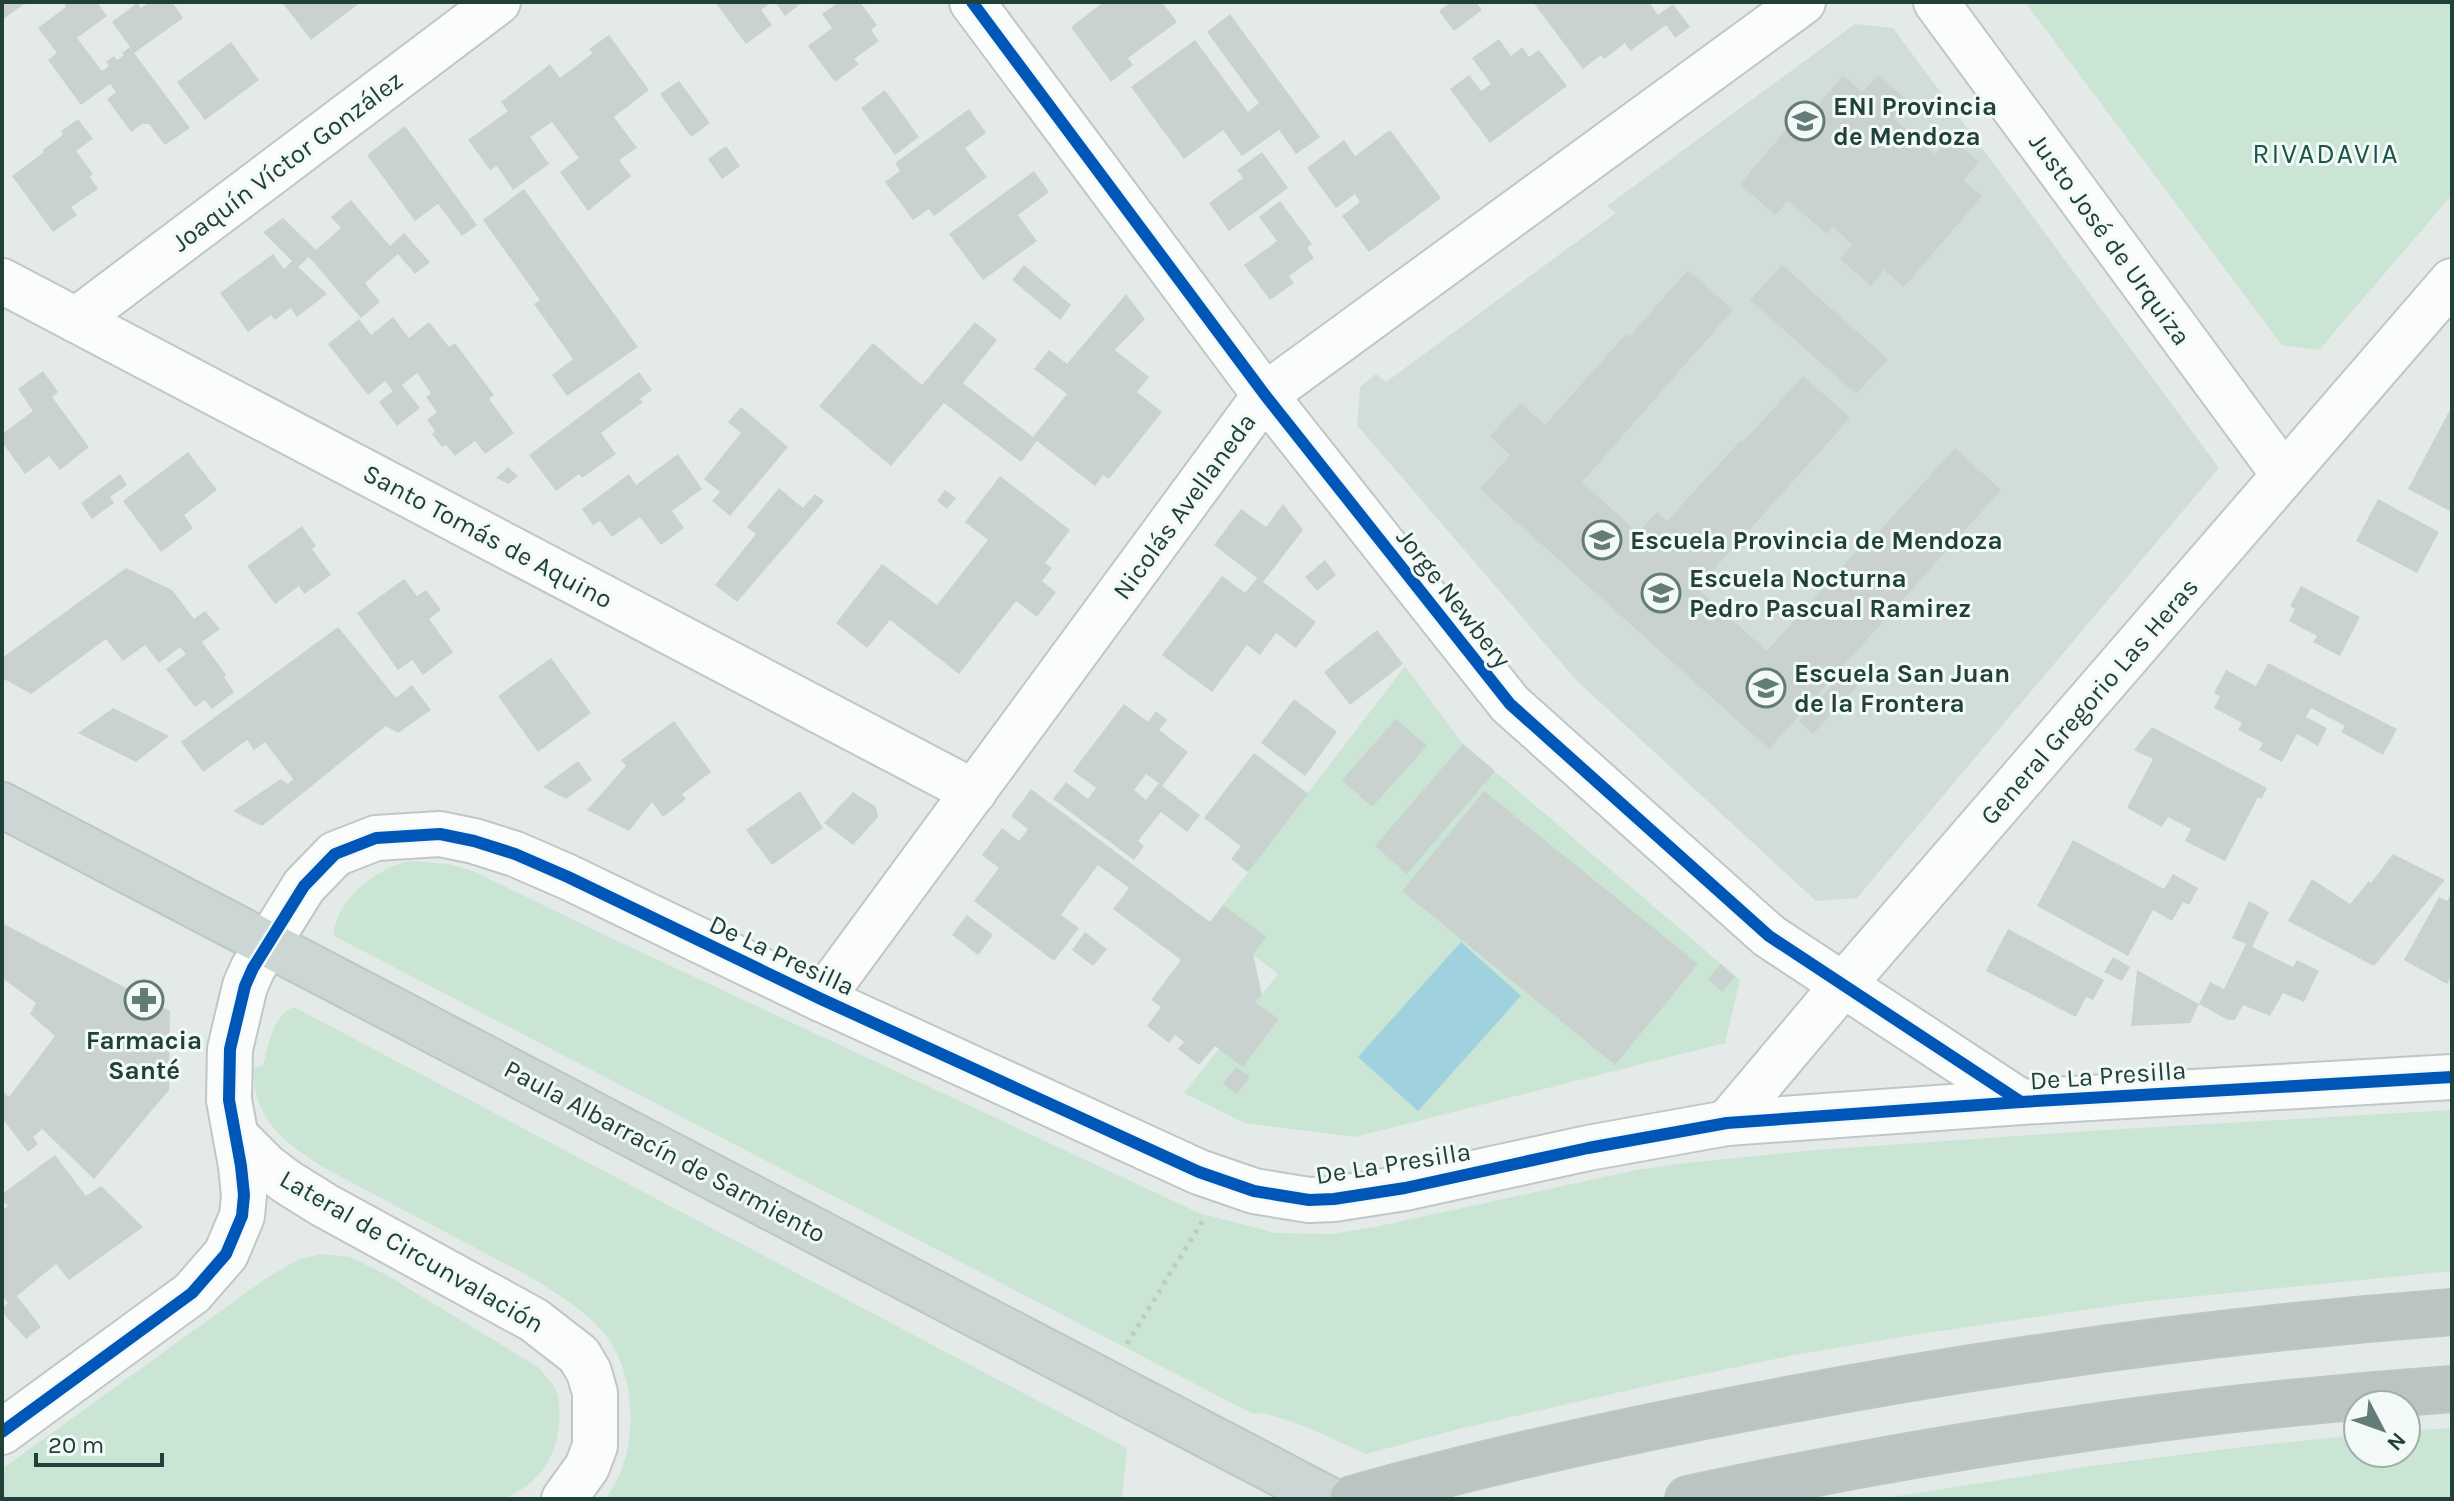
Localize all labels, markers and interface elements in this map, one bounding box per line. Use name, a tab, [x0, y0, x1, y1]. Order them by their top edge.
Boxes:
street label: Joaquín Víctor González	[166, 64, 409, 258]
place label: ENI Provincia de Mendoza	[1833, 91, 1997, 152]
school or university icon: ENI Provincia de Mendoza	[1784, 100, 1826, 142]
street label: Justo José de Urquiza	[2022, 127, 2197, 351]
district label: RIVADAVIA	[2252, 137, 2400, 170]
street label: Nicolás Avellaneda	[1106, 407, 1262, 606]
street label: Santo Tomás de Aquino	[358, 458, 618, 615]
school or university icon: Escuela Provincia de Mendoza	[1581, 519, 1623, 561]
street label: Jorge Newbery	[1390, 523, 1518, 674]
place label: Escuela Provincia de Mendoza	[1630, 525, 2003, 556]
place label: Escuela Nocturna Pedro Pascual Ramirez	[1689, 563, 1971, 624]
school or university icon: Escuela Nocturna Pedro Pascual Ramirez	[1640, 572, 1682, 614]
street label: General Gregorio Las Heras	[1974, 572, 2205, 831]
place label: Escuela San Juan de la Frontera	[1794, 658, 2010, 719]
school or university icon: Escuela San Juan de la Frontera	[1745, 667, 1787, 709]
street label: De La Presilla	[704, 908, 859, 1003]
pharmacy icon: Farmacia Santé	[123, 979, 165, 1021]
place label: Farmacia Santé	[86, 1025, 202, 1086]
street label: Paula Albarracín de Sarmiento	[499, 1053, 831, 1250]
street label: De La Presilla	[2029, 1055, 2187, 1096]
street label: De La Presilla	[1313, 1136, 1473, 1191]
street label: Lateral de Circunvalación	[274, 1163, 549, 1340]
north arrow	[2342, 1389, 2422, 1469]
scale bar	[36, 1417, 162, 1467]
text: N	[2381, 1427, 2411, 1456]
text: 20 m	[48, 1431, 104, 1459]

